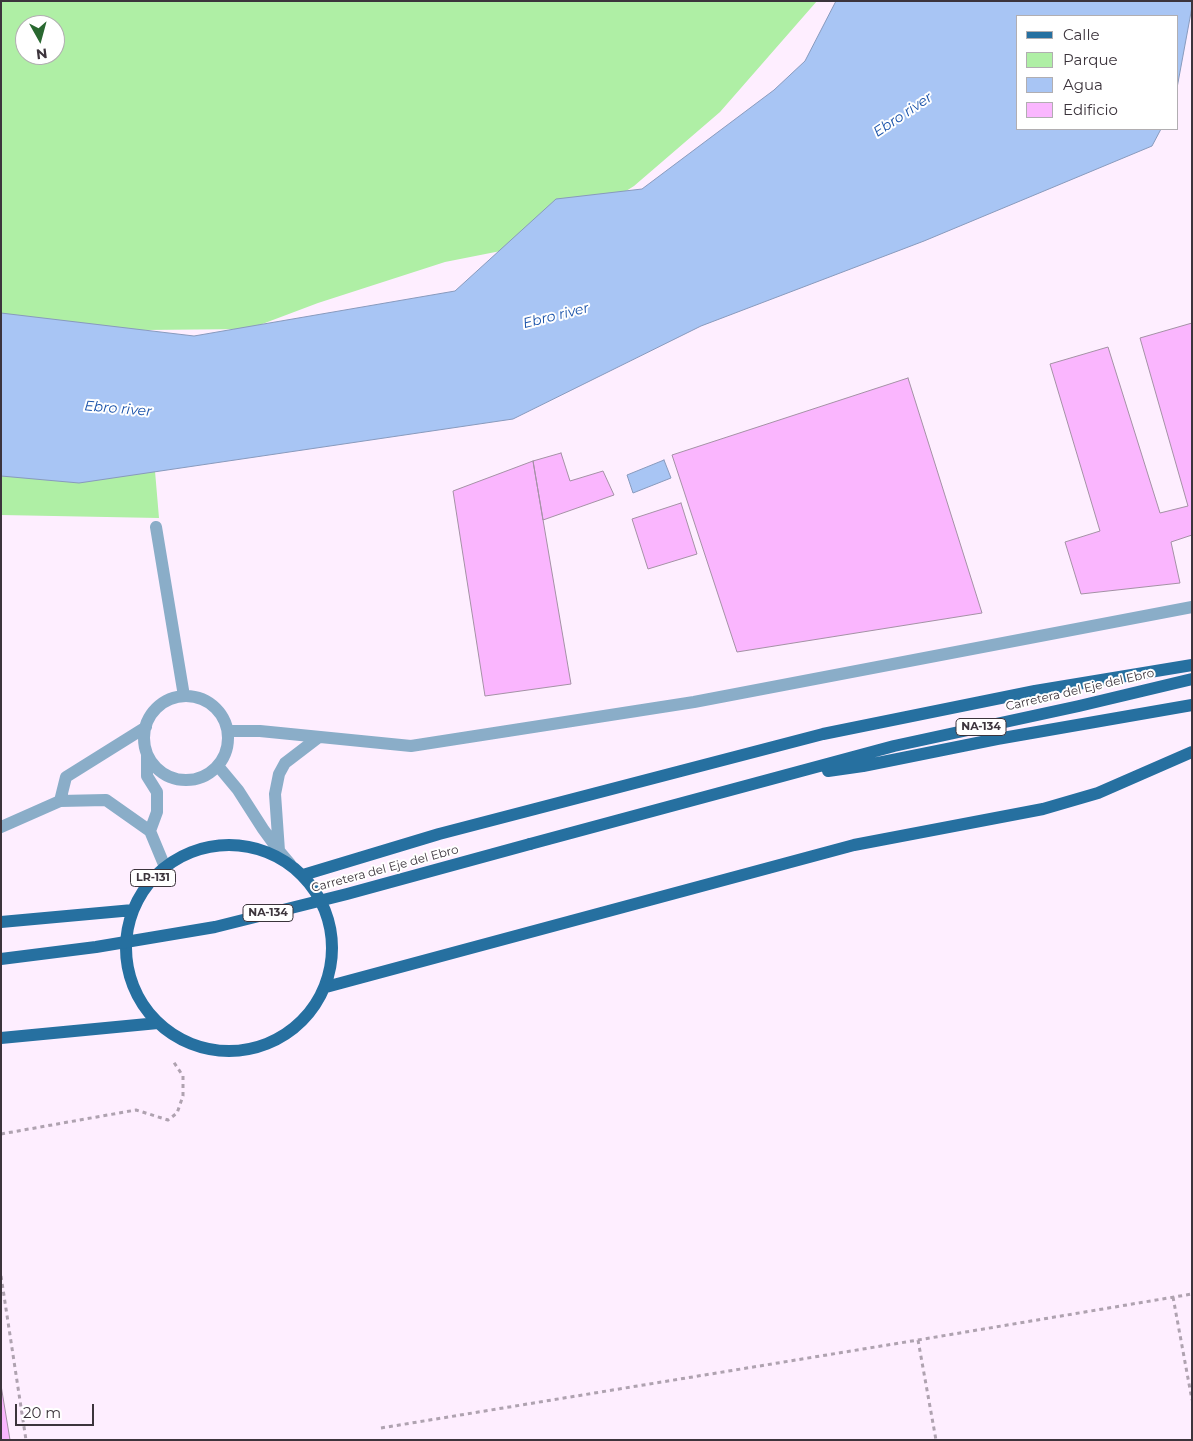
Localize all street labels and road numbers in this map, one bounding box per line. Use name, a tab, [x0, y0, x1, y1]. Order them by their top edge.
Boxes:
street label: Carretera del Eje del Ebro	[1004, 666, 1156, 714]
road number: NA-134	[956, 719, 1006, 736]
street label: Carretera del Eje del Ebro	[310, 842, 460, 896]
road number: LR-131	[130, 870, 176, 886]
road number: NA-134	[243, 904, 293, 921]

